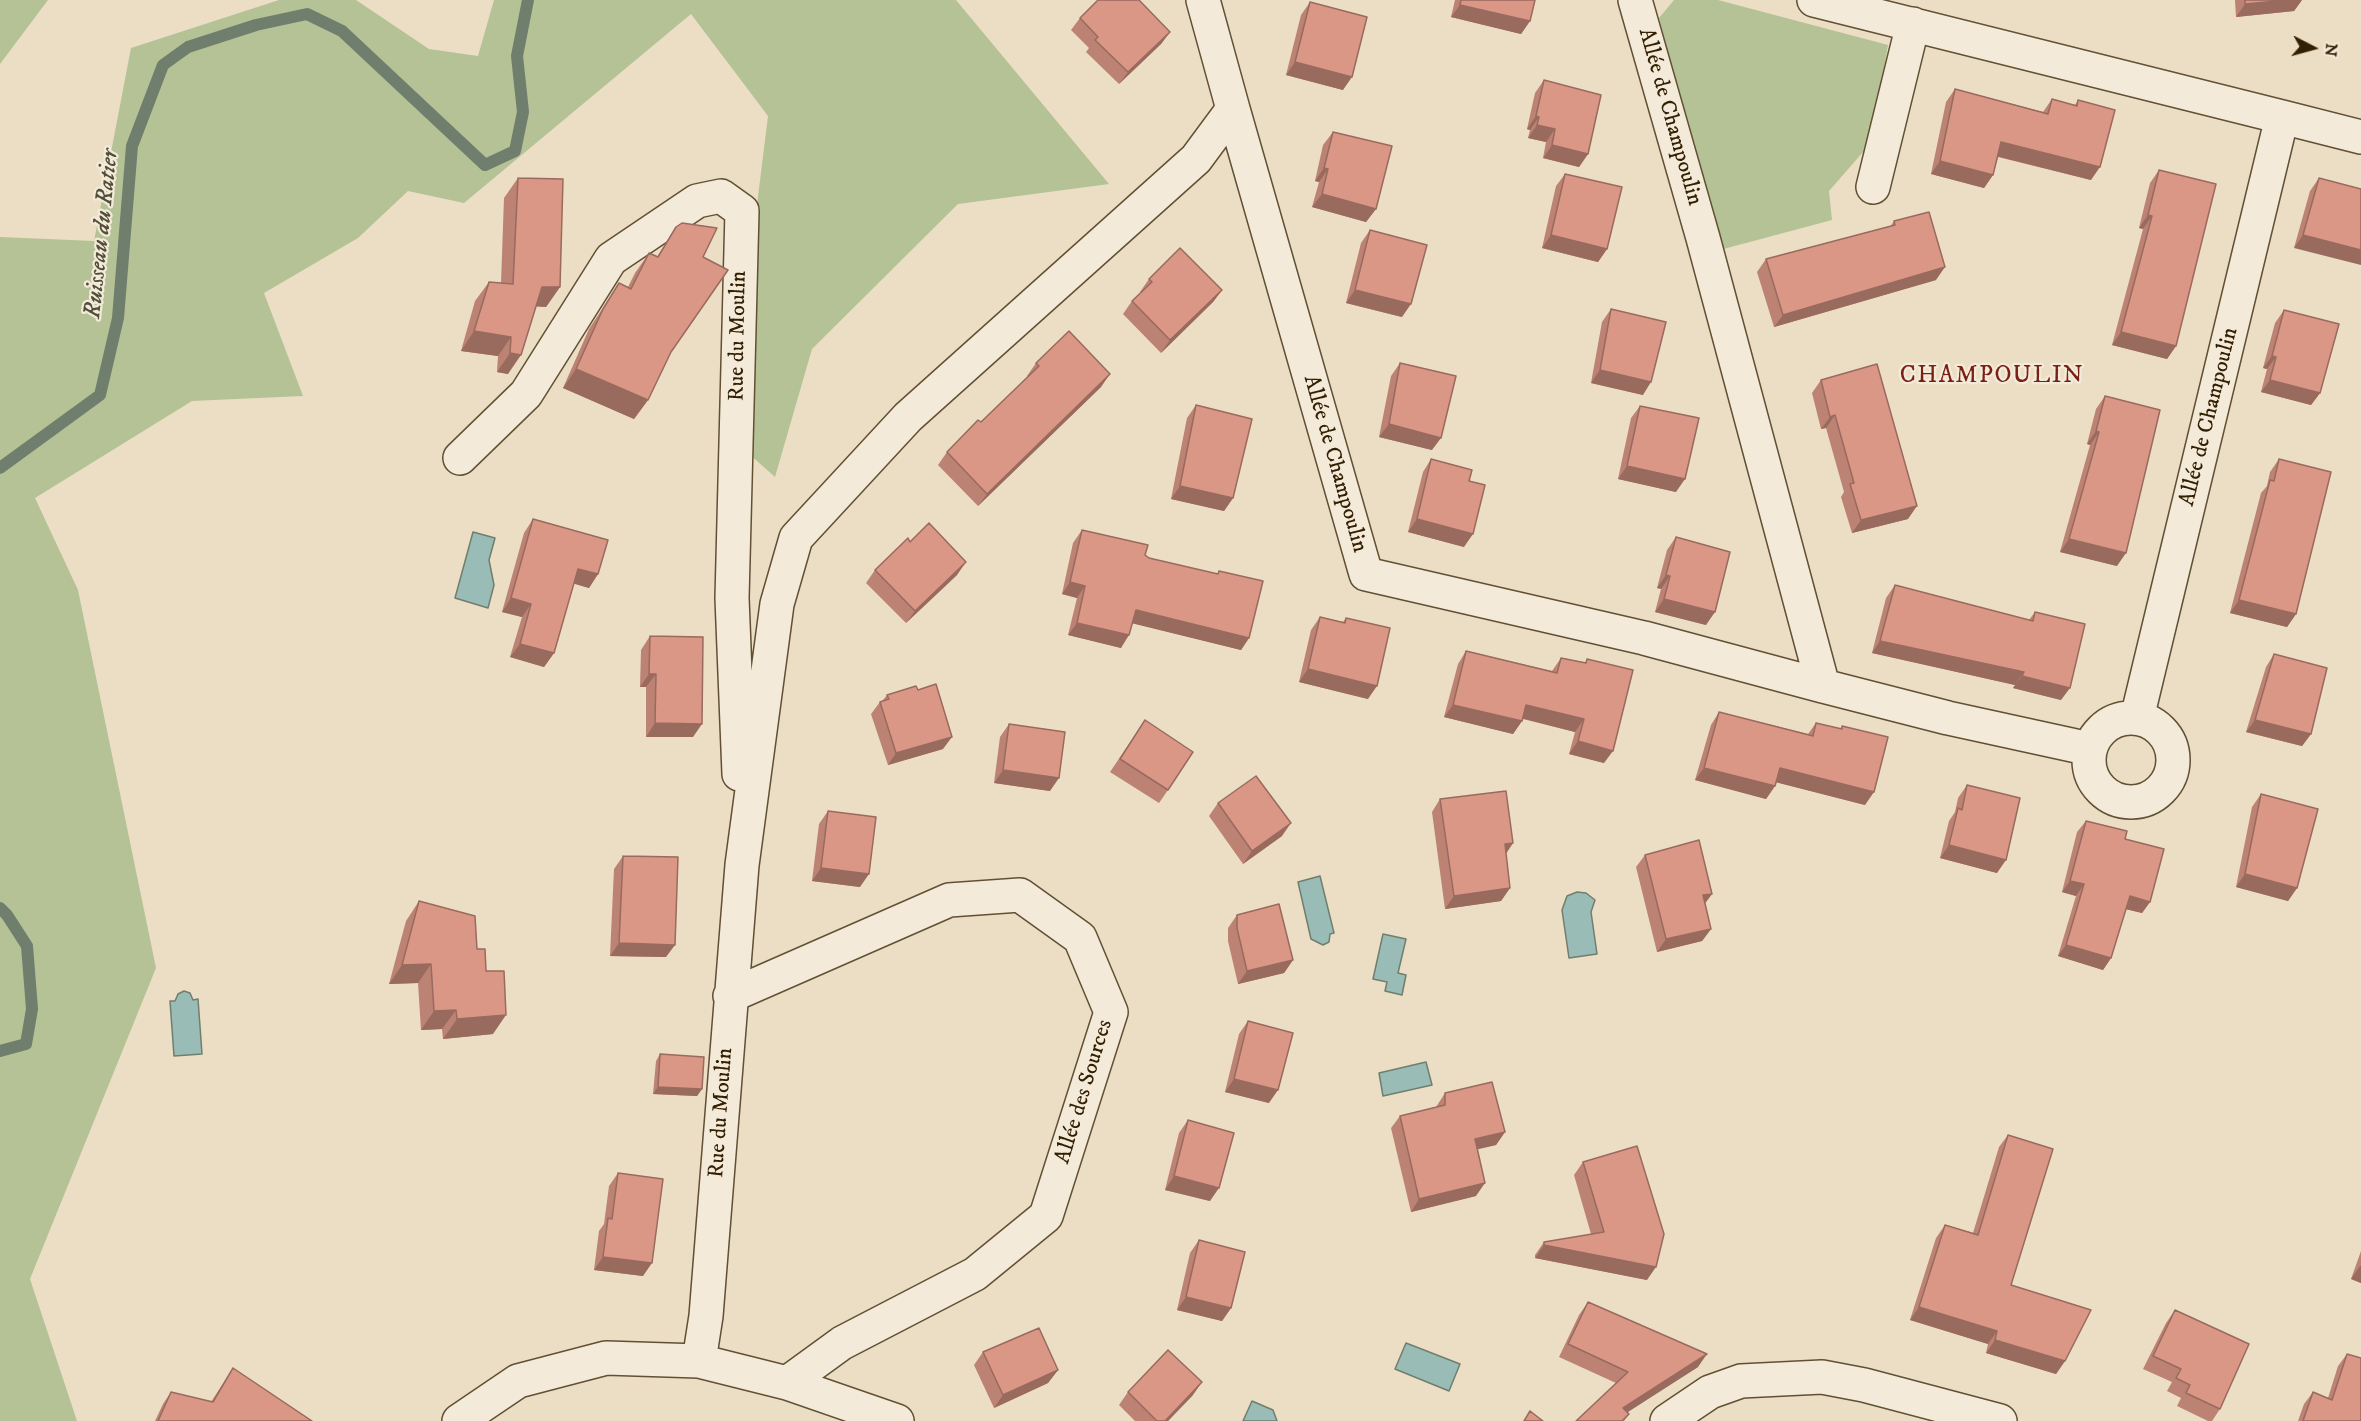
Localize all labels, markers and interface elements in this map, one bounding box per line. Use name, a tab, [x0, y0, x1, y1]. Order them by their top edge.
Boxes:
north arrow	[2283, 18, 2343, 78]
street label: Allée de Champoulin	[1631, 25, 1707, 209]
text: N	[2320, 42, 2342, 57]
water label: Ruisseau du Ratier	[80, 148, 126, 320]
street label: Rue du Moulin	[725, 271, 753, 401]
street label: Allée de Champoulin	[2175, 325, 2245, 509]
district label: CHAMPOULIN	[1900, 363, 2084, 391]
street label: Allée de Champoulin	[1296, 372, 1372, 556]
street label: Allée des Sources	[1051, 1017, 1119, 1167]
street label: Rue du Moulin	[704, 1047, 740, 1179]

